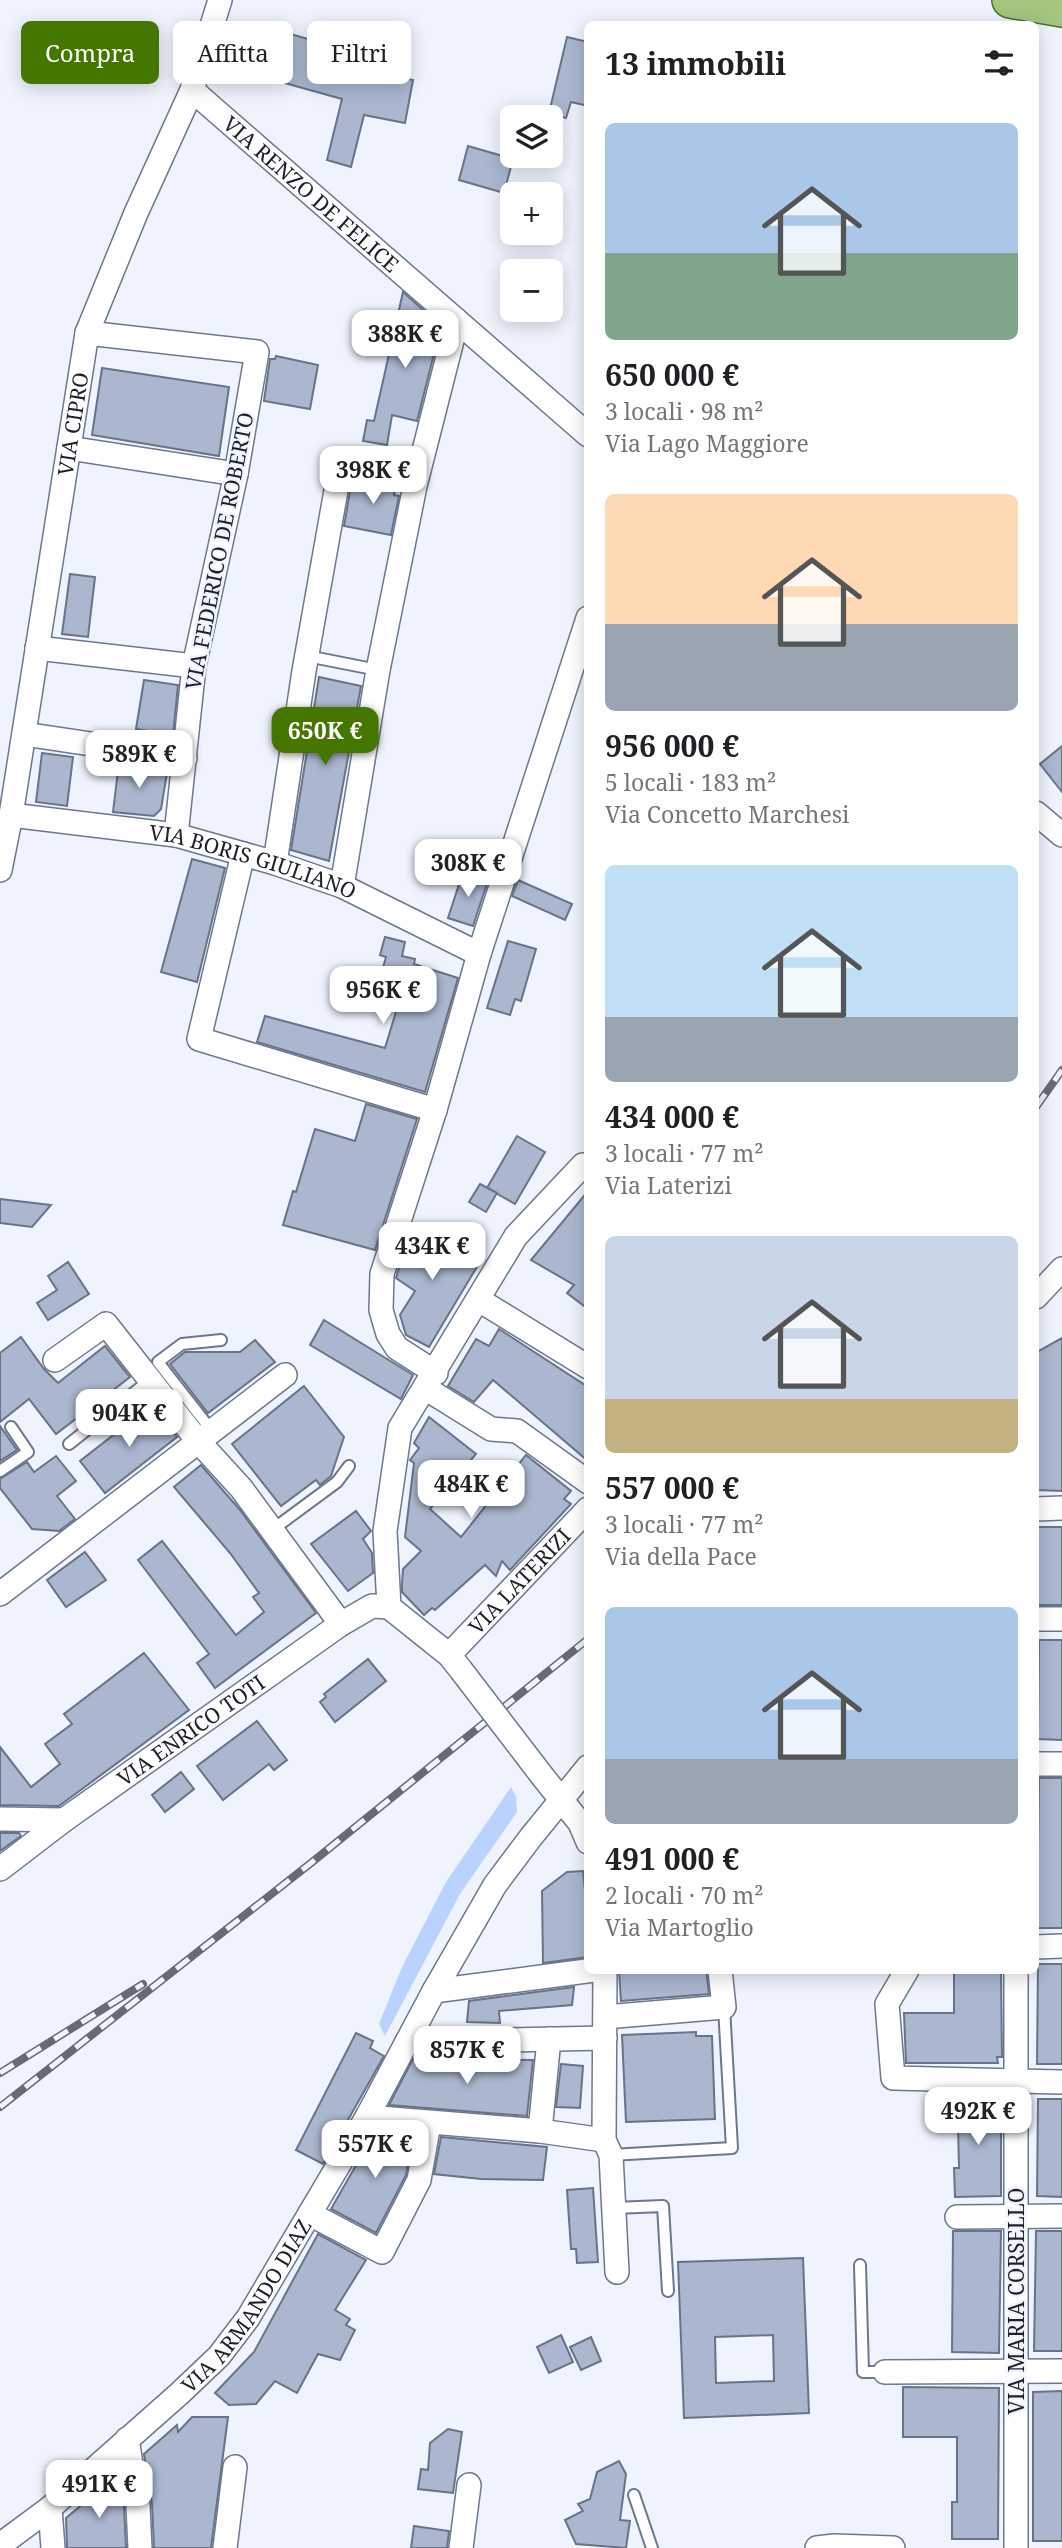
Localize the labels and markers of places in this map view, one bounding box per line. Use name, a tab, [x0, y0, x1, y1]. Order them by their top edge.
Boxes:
pin: 388K €	[348, 310, 462, 370]
pin: 398K €	[316, 447, 430, 506]
pin: 650K €	[268, 708, 382, 767]
pin: 589K €	[82, 730, 196, 790]
pin: 308K €	[411, 839, 525, 899]
pin: 956K €	[326, 967, 440, 1026]
pin: 434K €	[375, 1222, 489, 1282]
pin: 904K €	[72, 1390, 186, 1449]
pin: 484K €	[414, 1460, 528, 1520]
pin: 857K €	[410, 2026, 524, 2086]
pin: 492K €	[921, 2088, 1035, 2147]
pin: 557K €	[318, 2120, 432, 2180]
pin: 491K €	[42, 2460, 156, 2520]

